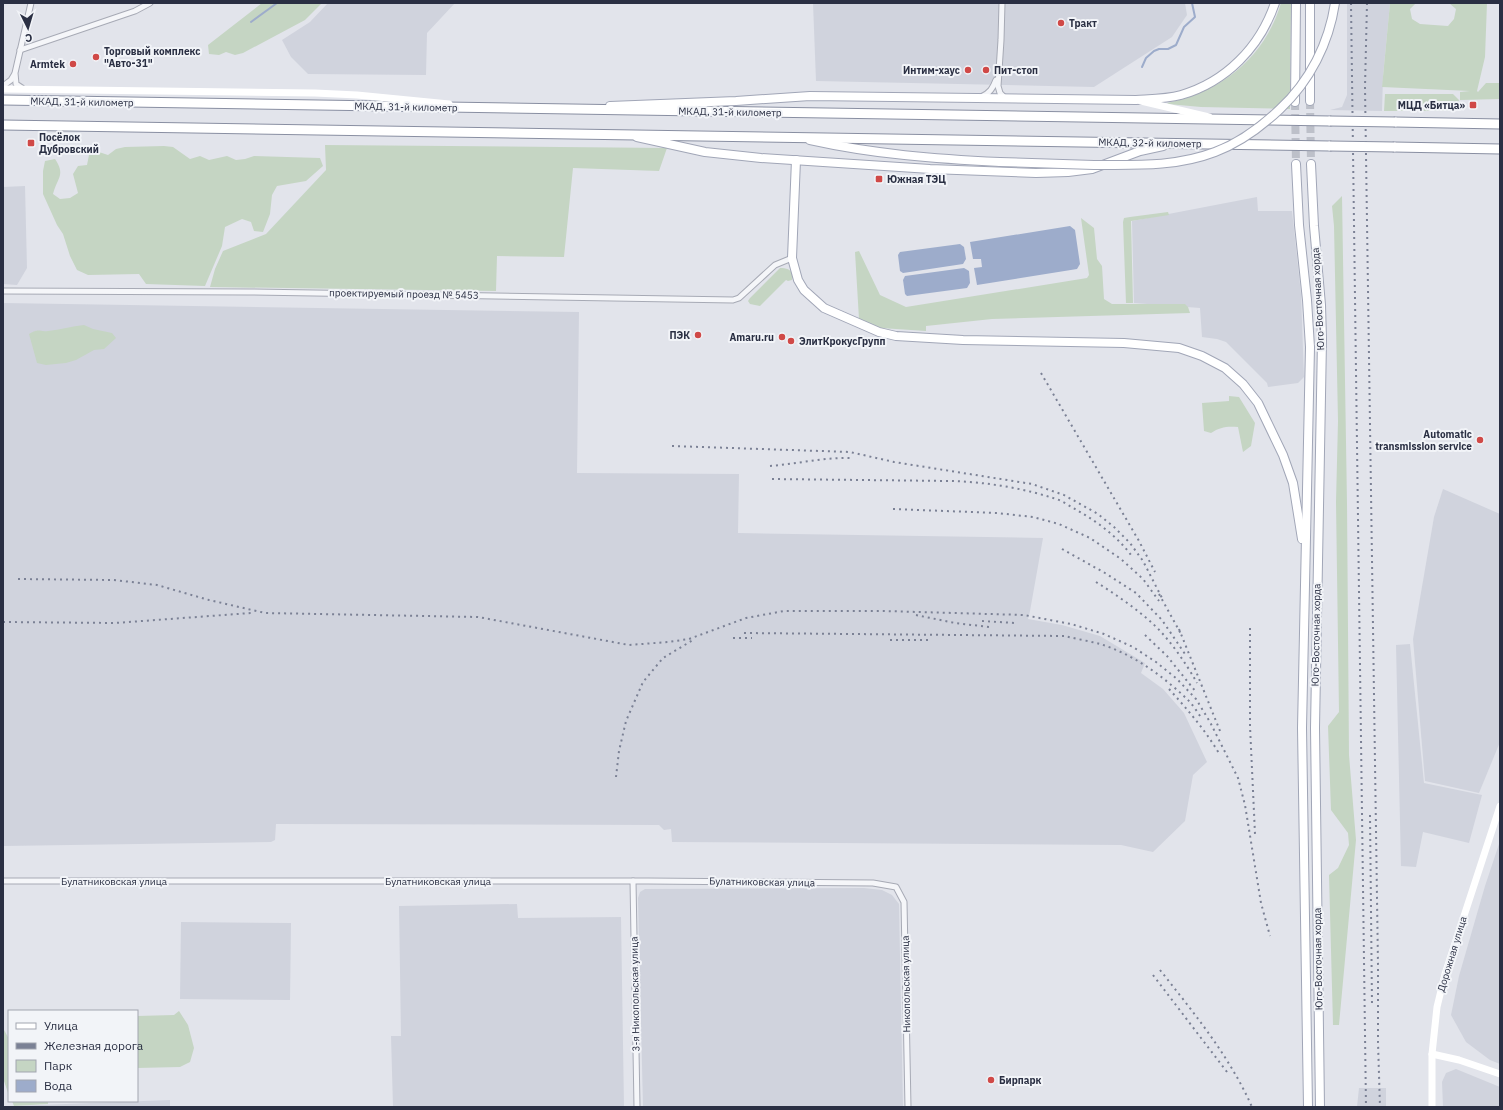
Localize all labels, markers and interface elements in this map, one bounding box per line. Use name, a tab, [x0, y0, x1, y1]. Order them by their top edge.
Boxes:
north arrow	[8, 8, 48, 48]
place label: Тракт	[1069, 17, 1097, 30]
marker: Тракт	[1056, 18, 1066, 28]
text: С	[25, 31, 33, 45]
place label: Торговый комплекс "Авто-31"	[104, 45, 201, 70]
marker: Торговый комплекс "Авто-31"	[91, 52, 101, 62]
place label: Armtek	[30, 58, 65, 71]
marker: Armtek	[68, 59, 78, 69]
place label: Интим-хаус	[903, 64, 960, 77]
place label: Пит-стоп	[994, 64, 1038, 77]
marker: Интим-хаус	[963, 65, 973, 75]
marker: Пит-стоп	[981, 65, 991, 75]
street label: МКАД, 31-й километр	[30, 95, 134, 109]
place label: МЦД «Битца»	[1398, 99, 1465, 112]
street label: МКАД, 31-й километр	[354, 100, 458, 114]
marker: МЦД «Битца»	[1468, 100, 1478, 110]
street label: МКАД, 31-й километр	[678, 105, 782, 119]
place label: Посёлок Дубровский	[39, 131, 99, 156]
street label: МКАД, 32-й километр	[1098, 136, 1202, 150]
marker: Посёлок Дубровский	[26, 138, 36, 148]
place label: Южная ТЭЦ	[887, 173, 946, 186]
marker: Южная ТЭЦ	[874, 174, 884, 184]
street label: Юго-Восточная хорда	[1309, 247, 1327, 351]
street label: проектируемый проезд № 5453	[329, 286, 479, 302]
place label: ПЭК	[669, 329, 690, 342]
marker: ПЭК	[693, 330, 703, 340]
place label: Amaru.ru	[729, 331, 774, 344]
marker: Amaru.ru	[777, 332, 787, 342]
place label: ЭлитКрокусГрупп	[799, 335, 885, 348]
marker: ЭлитКрокусГрупп	[786, 336, 796, 346]
place label: Automatic transmission service	[1375, 428, 1472, 453]
marker: Automatic transmission service	[1475, 435, 1485, 445]
street label: Юго-Восточная хорда	[1309, 583, 1323, 687]
street label: Булатниковская улица	[61, 875, 168, 888]
street label: Булатниковская улица	[385, 875, 492, 888]
street label: Булатниковская улица	[709, 875, 816, 889]
street label: Юго-Восточная хорда	[1311, 907, 1325, 1011]
street label: Дорожная улица	[1434, 914, 1470, 993]
street label: Никопольская улица	[899, 935, 913, 1033]
street label: 3-я Никопольская улица	[627, 936, 643, 1052]
legend	[8, 1010, 138, 1102]
text: Улица	[44, 1018, 78, 1033]
text: Железная дорога	[44, 1038, 144, 1053]
text: Парк	[44, 1058, 73, 1073]
place label: Бирпарк	[999, 1074, 1042, 1087]
marker: Бирпарк	[986, 1075, 996, 1085]
text: Вода	[44, 1078, 73, 1093]

